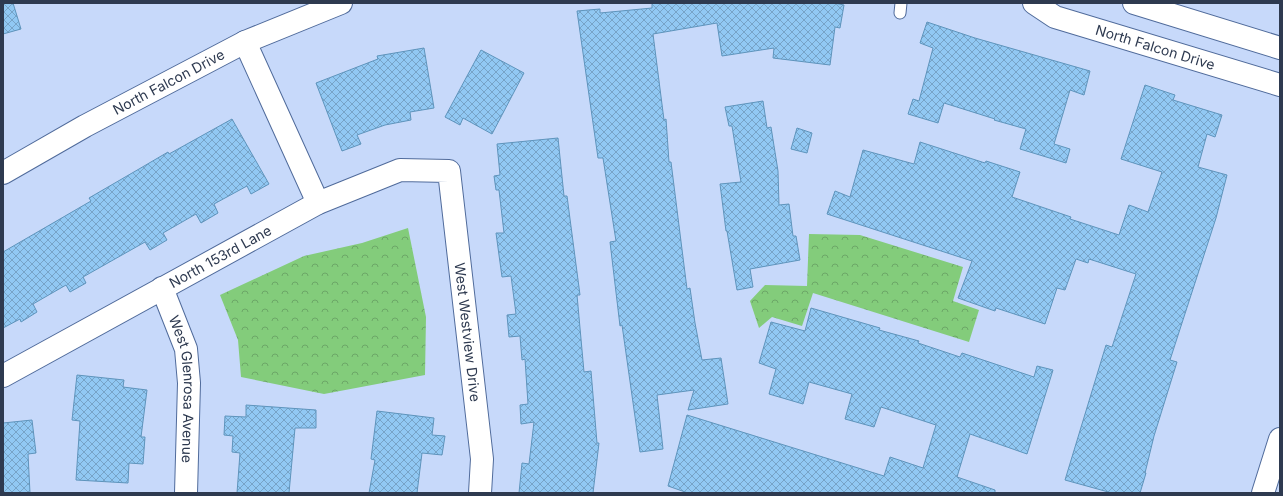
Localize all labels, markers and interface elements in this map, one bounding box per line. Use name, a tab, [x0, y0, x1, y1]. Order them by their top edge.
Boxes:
street label: North Falcon Drive	[1094, 21, 1217, 73]
street label: North Falcon Drive	[110, 45, 227, 118]
street label: North 153rd Lane	[166, 221, 274, 291]
street label: West Westview Drive	[452, 262, 484, 403]
street label: West Glenrosa Avenue	[166, 313, 198, 463]

